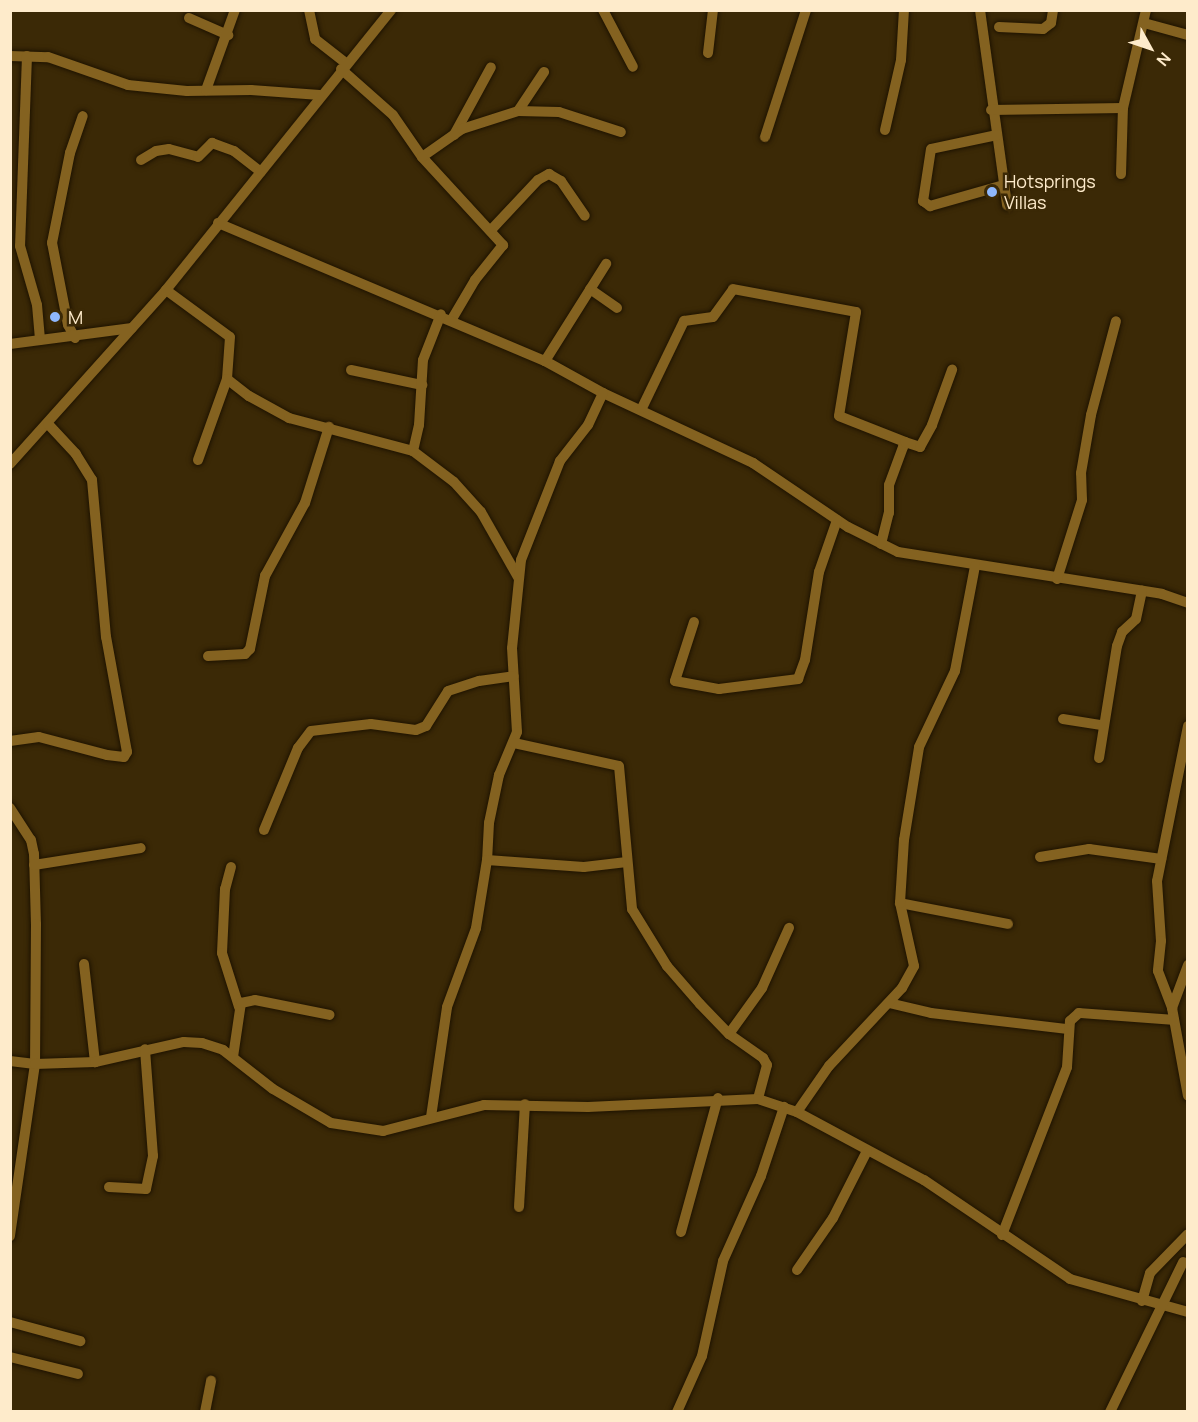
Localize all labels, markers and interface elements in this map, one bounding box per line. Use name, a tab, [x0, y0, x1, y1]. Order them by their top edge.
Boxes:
north arrow	[1120, 18, 1180, 78]
text: N	[1152, 48, 1176, 71]
place label: Hotsprings Villas	[1004, 171, 1096, 213]
marker: Hotsprings Villas	[985, 185, 999, 199]
place label: M	[68, 306, 83, 328]
marker: M	[46, 308, 64, 326]

